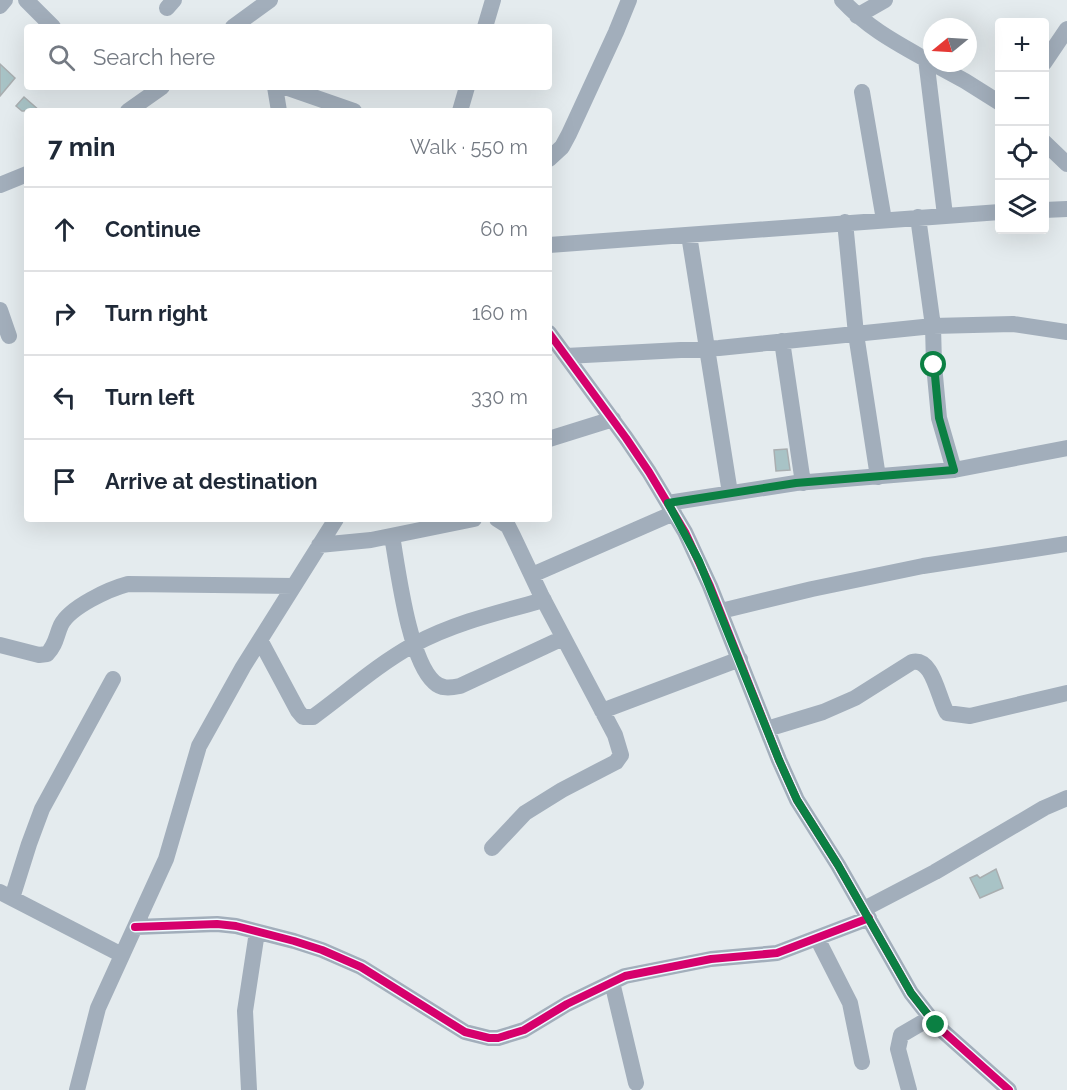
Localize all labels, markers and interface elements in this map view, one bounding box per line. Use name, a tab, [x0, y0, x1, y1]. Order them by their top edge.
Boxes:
north arrow	[923, 18, 977, 72]
map controls	[995, 18, 1049, 234]
button: +	[995, 18, 1049, 72]
search box	[24, 24, 552, 90]
icon: search	[45, 41, 78, 74]
text: Search here	[93, 44, 215, 70]
button: −	[995, 72, 1049, 126]
button: locate	[995, 126, 1049, 180]
text: 7 min	[48, 132, 115, 162]
text: Walk · 550 m	[410, 135, 528, 159]
button: layers	[995, 180, 1049, 234]
icon: ahead	[48, 213, 81, 246]
text: Continue	[105, 216, 201, 242]
text: 60 m	[480, 217, 528, 241]
icon: right	[48, 297, 81, 330]
text: Turn right	[105, 300, 208, 326]
text: 160 m	[472, 301, 528, 325]
route start	[920, 351, 946, 377]
icon: left	[48, 381, 81, 414]
text: Turn left	[105, 384, 195, 410]
text: 330 m	[471, 385, 528, 409]
icon: arrive	[48, 465, 81, 498]
text: Arrive at destination	[105, 468, 318, 494]
route end	[922, 1011, 948, 1037]

